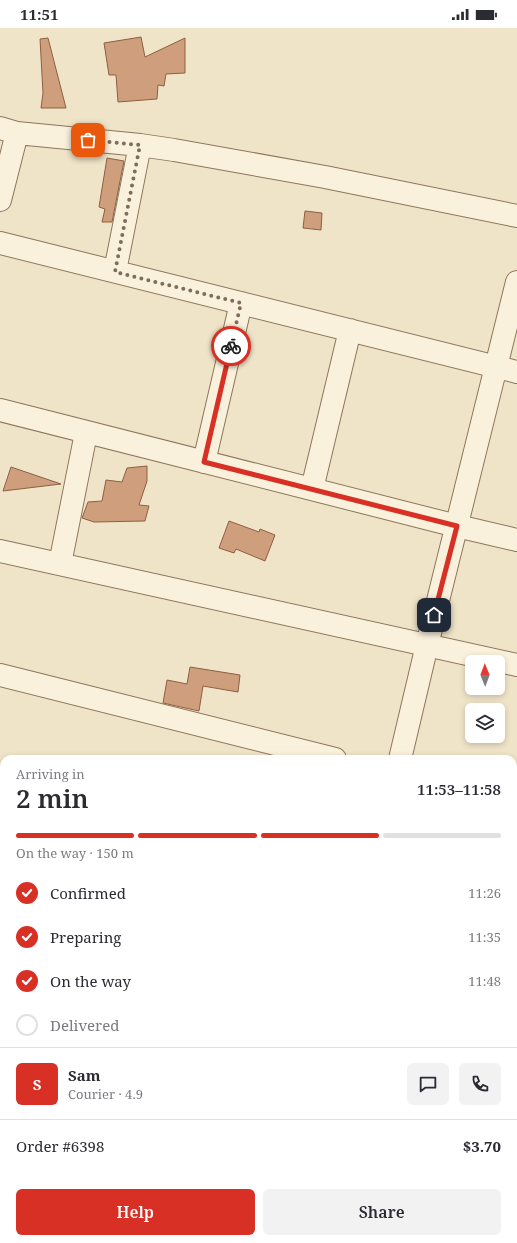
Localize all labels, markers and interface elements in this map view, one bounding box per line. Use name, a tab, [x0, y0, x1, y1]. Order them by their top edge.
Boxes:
text: 11:51	[20, 4, 58, 24]
pin	[71, 123, 105, 157]
icon: bag	[77, 129, 99, 151]
courier	[211, 326, 251, 366]
icon: bike	[220, 335, 242, 357]
pin	[417, 598, 451, 632]
icon: home	[423, 604, 445, 626]
north arrow	[465, 655, 505, 695]
map controls	[465, 655, 505, 743]
button: layers	[465, 703, 505, 743]
text: Arriving in	[16, 765, 85, 783]
text: 11:53–11:58	[417, 779, 501, 799]
text: 2 min	[16, 780, 89, 816]
text: On the way · 150 m	[16, 844, 134, 862]
icon: check	[16, 882, 38, 904]
text: Confirmed	[50, 883, 126, 903]
text: 11:26	[468, 884, 501, 902]
icon: check	[16, 926, 38, 948]
text: Preparing	[50, 927, 121, 947]
text: 11:35	[468, 928, 501, 946]
icon: check	[16, 970, 38, 992]
text: On the way	[50, 971, 131, 991]
text: 11:48	[468, 972, 501, 990]
text: Delivered	[50, 1015, 119, 1035]
button: chat	[407, 1063, 449, 1105]
button: phone	[459, 1063, 501, 1105]
text: Sam	[68, 1065, 100, 1085]
text: S	[33, 1074, 41, 1094]
text: Courier · 4.9	[68, 1085, 143, 1103]
text: Order #6398	[16, 1136, 104, 1156]
text: $3.70	[463, 1136, 501, 1156]
button: Help	[16, 1189, 255, 1235]
button: Share	[263, 1189, 501, 1235]

